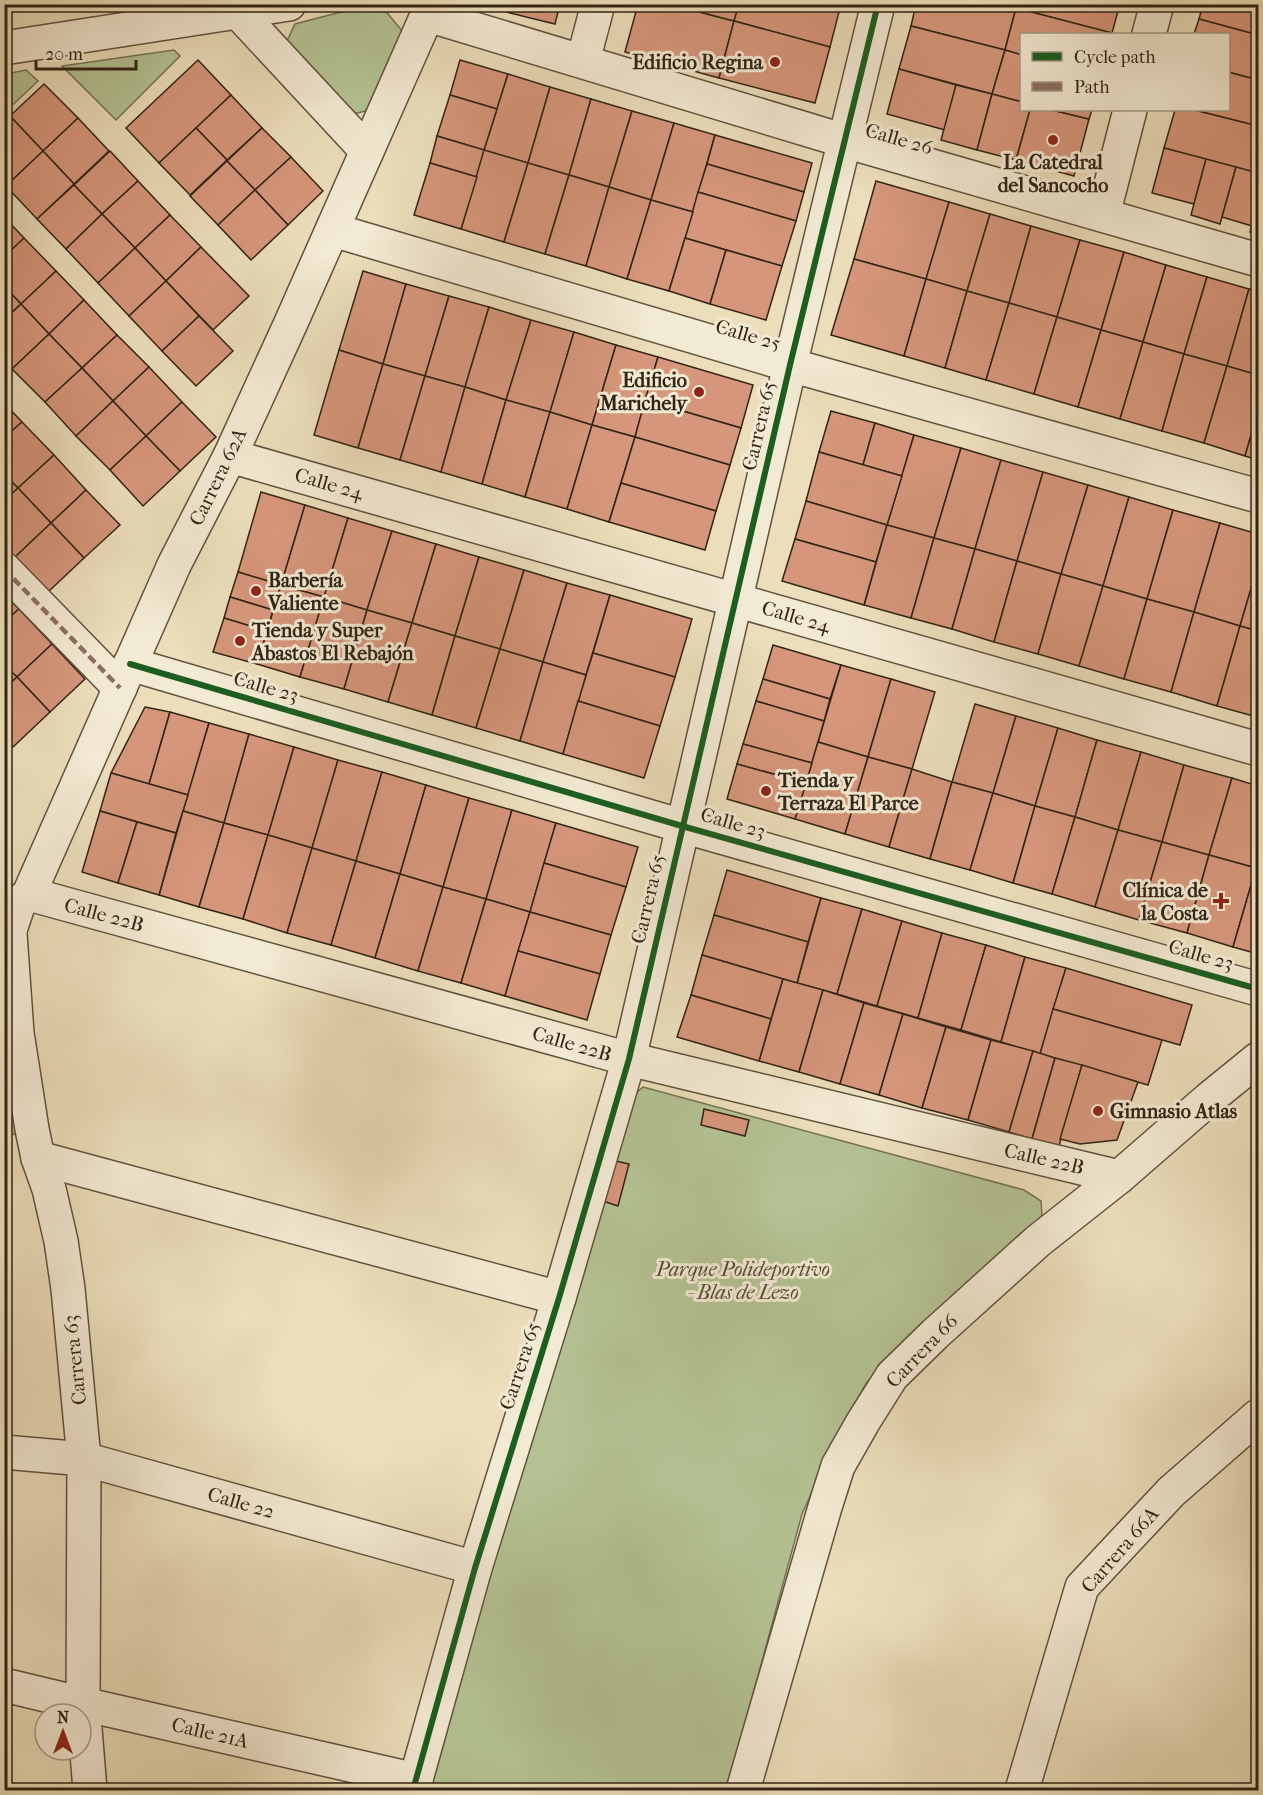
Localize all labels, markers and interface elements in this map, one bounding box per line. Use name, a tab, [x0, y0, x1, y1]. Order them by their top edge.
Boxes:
scale bar	[36, 33, 136, 71]
legend	[1020, 33, 1230, 111]
text: 20 m	[45, 44, 83, 65]
text: Cycle path	[1074, 47, 1155, 68]
place label: Edificio Regina	[632, 51, 764, 74]
marker: Edificio Regina	[768, 55, 782, 69]
text: Path	[1074, 77, 1110, 98]
street label: Calle 26	[863, 118, 935, 160]
marker: La Catedral del Sancocho	[1046, 133, 1060, 147]
place label: La Catedral del Sancocho	[998, 151, 1108, 197]
street label: Calle 25	[713, 315, 783, 355]
place label: Edificio Marichely	[599, 369, 688, 415]
street label: Carrera 65	[738, 379, 780, 473]
marker: Edificio Marichely	[692, 385, 706, 399]
street label: Carrera 62A	[185, 424, 252, 530]
street label: Calle 24	[292, 463, 367, 505]
place label: Barbería Valiente	[267, 569, 344, 615]
marker: Barbería Valiente	[249, 584, 263, 598]
street label: Calle 24	[759, 596, 834, 638]
place label: Tienda y Super Abastos El Rebajón	[250, 619, 414, 665]
marker: Tienda y Super Abastos El Rebajón	[233, 634, 247, 648]
street label: Calle 23	[231, 667, 301, 707]
place label: Tienda y Terraza El Parce	[777, 769, 919, 815]
marker: Tienda y Terraza El Parce	[759, 784, 773, 798]
street label: Calle 23	[698, 803, 768, 843]
street label: Carrera 65	[627, 852, 669, 946]
place label: Clínica de la Costa	[1123, 879, 1209, 925]
marker: Clínica de la Costa	[1212, 892, 1230, 910]
street label: Calle 22B	[62, 893, 146, 937]
street label: Calle 23	[1166, 935, 1236, 975]
street label: Calle 22B	[530, 1022, 614, 1066]
place label: Gimnasio Atlas	[1110, 1100, 1238, 1123]
marker: Gimnasio Atlas	[1091, 1104, 1105, 1118]
street label: Calle 22B	[1002, 1139, 1086, 1179]
park label: Parque Polideportivo - Blas de Lezo	[655, 1258, 830, 1304]
street label: Carrera 66	[881, 1309, 963, 1393]
street label: Carrera 63	[59, 1314, 91, 1406]
street label: Carrera 65	[495, 1319, 545, 1413]
street label: Calle 22	[205, 1483, 277, 1523]
street label: Carrera 66A	[1076, 1502, 1164, 1598]
north arrow	[33, 1702, 93, 1762]
text: N	[57, 1708, 70, 1727]
street label: Calle 21A	[169, 1713, 252, 1753]

